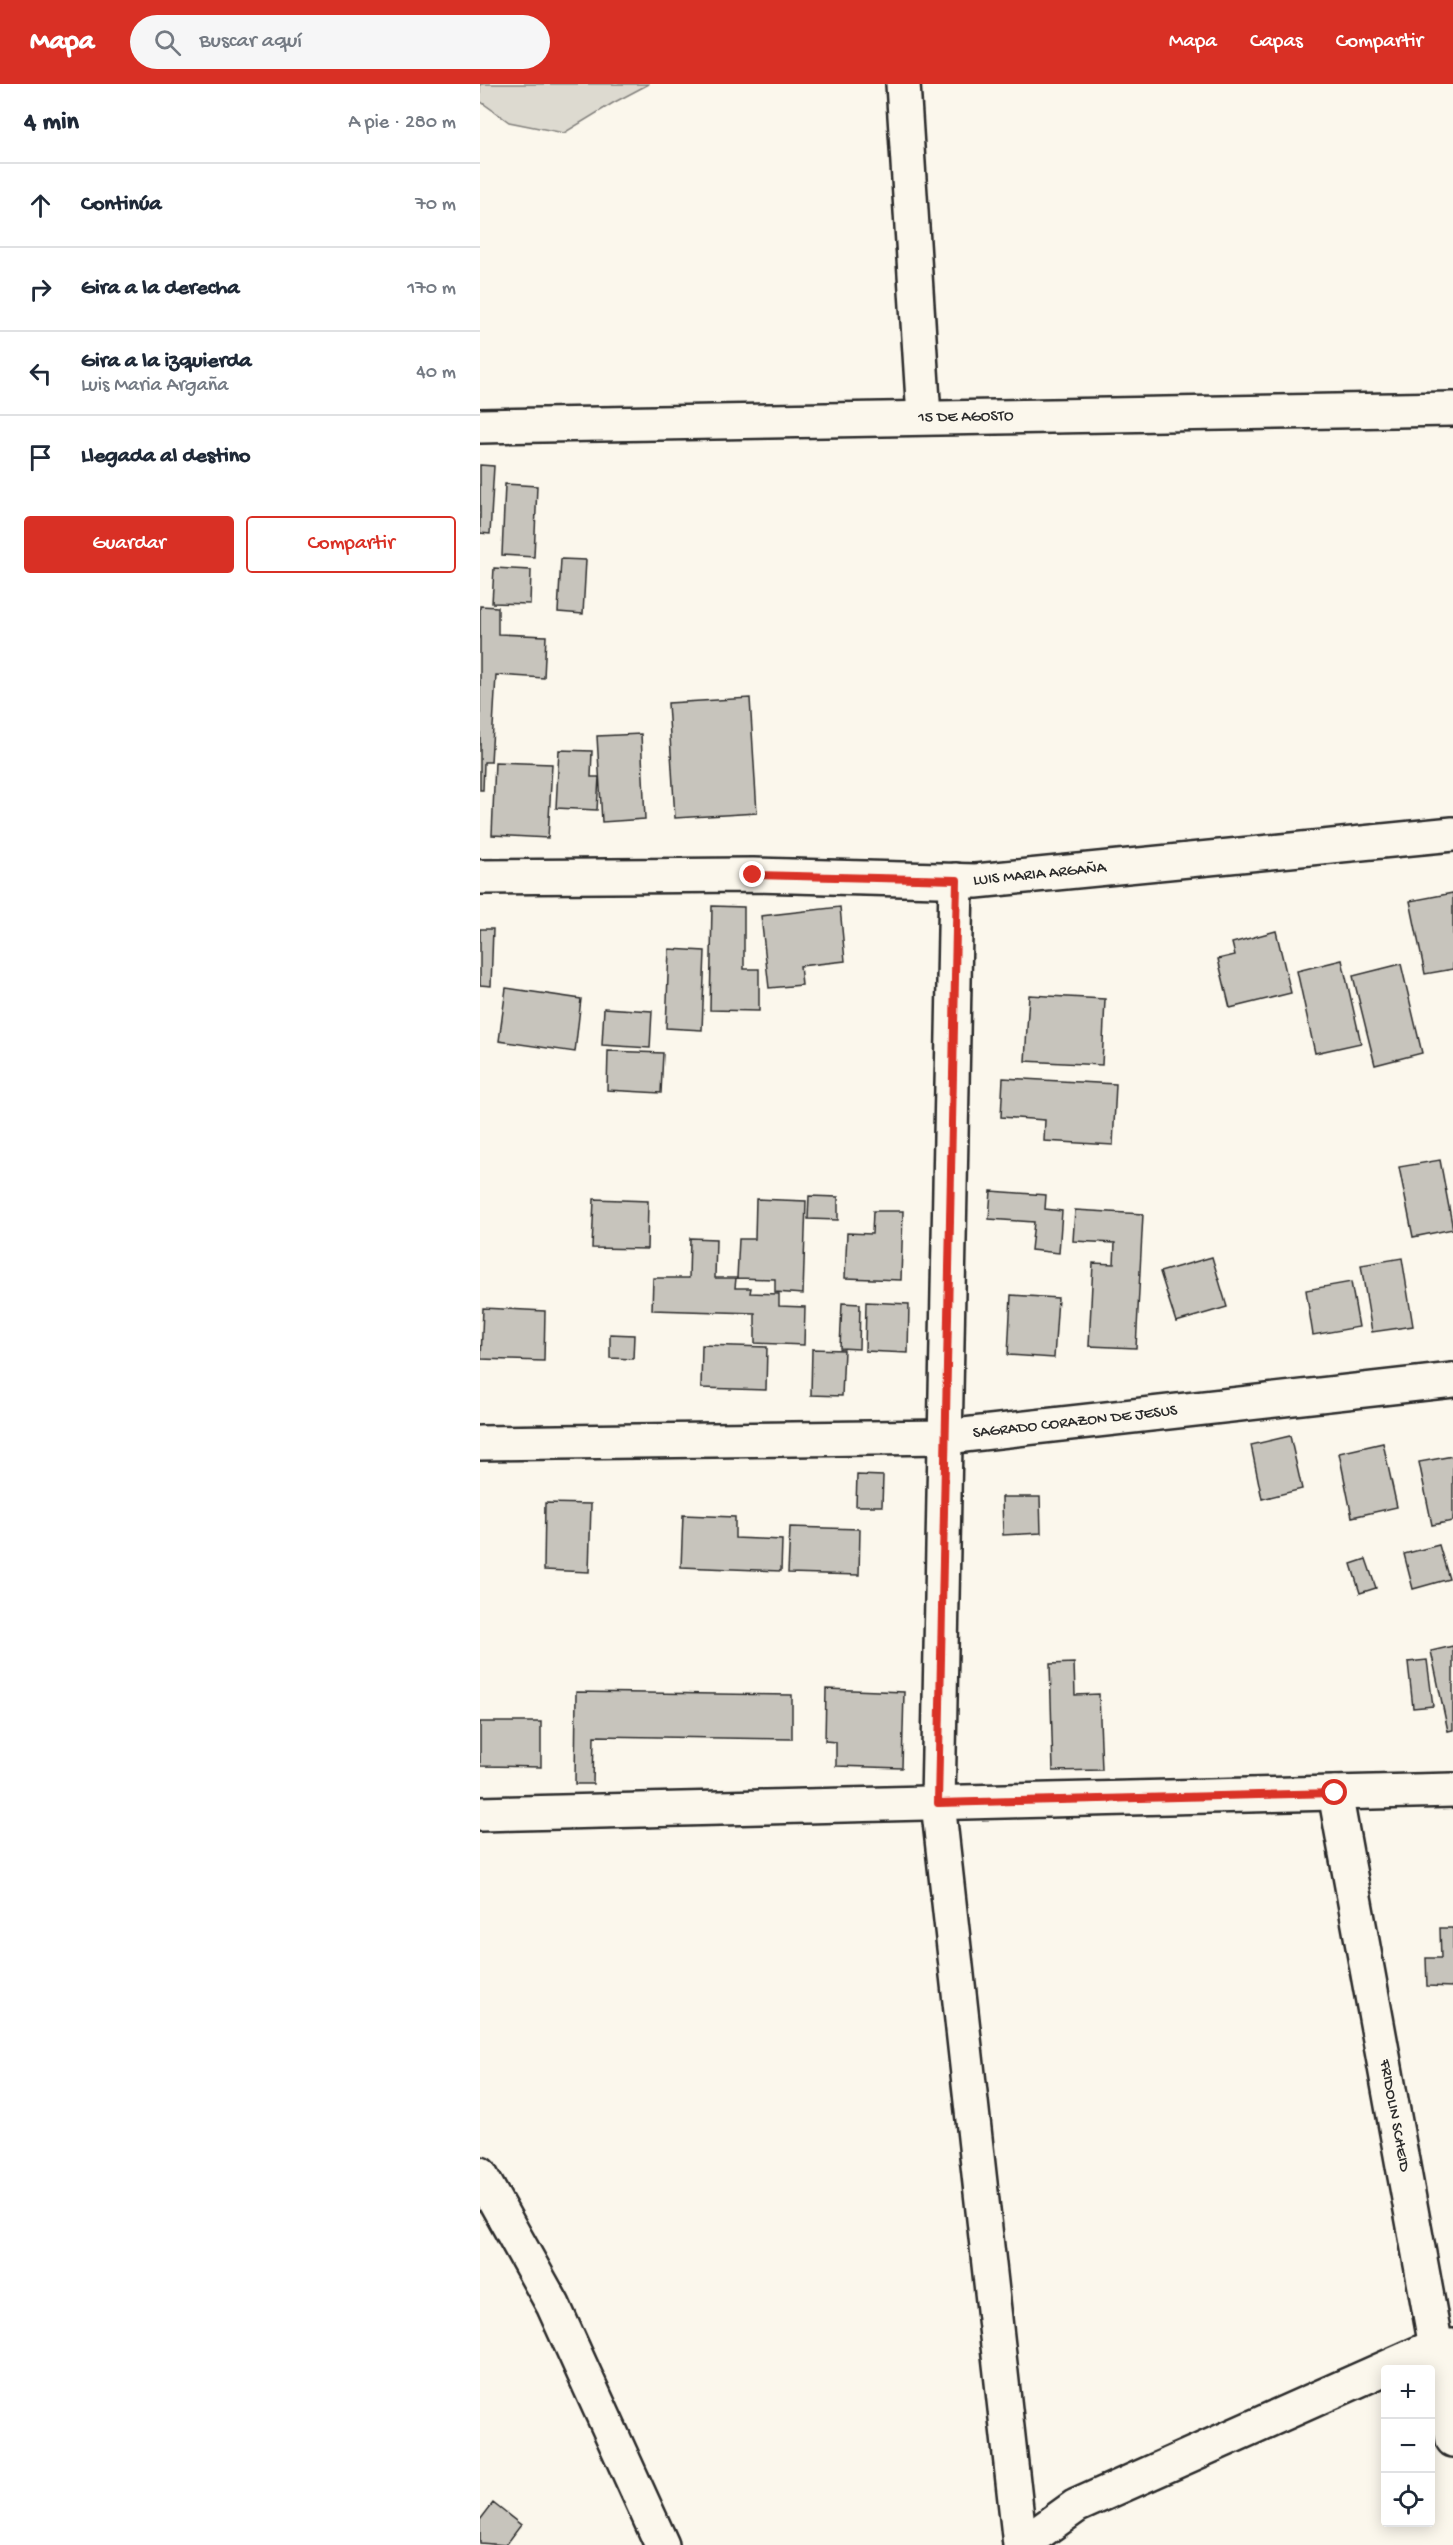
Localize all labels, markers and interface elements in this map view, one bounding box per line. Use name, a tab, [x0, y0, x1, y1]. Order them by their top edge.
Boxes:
search box	[130, 15, 550, 69]
text: Mapa	[30, 26, 94, 59]
icon: search	[151, 26, 184, 59]
text: Buscar aquí	[199, 29, 302, 55]
text: Mapa	[1169, 30, 1217, 55]
text: Capas	[1250, 30, 1303, 55]
text: Compartir	[1336, 30, 1423, 55]
text: 4 min	[24, 108, 79, 139]
text: A pie · 280 m	[348, 112, 456, 135]
icon: ahead	[24, 189, 57, 222]
text: Continúa	[81, 192, 162, 218]
text: 70 m	[415, 194, 456, 217]
icon: right	[24, 273, 57, 306]
text: Gira a la derecha	[81, 276, 239, 302]
text: 170 m	[407, 278, 456, 301]
text: Gira a la izquierda	[81, 349, 252, 375]
icon: left	[24, 357, 57, 390]
text: 40 m	[416, 362, 456, 385]
text: Luis Maria Argaña	[81, 375, 228, 398]
street label: 15 DE AGOSTO	[917, 407, 1014, 428]
icon: arrive	[24, 441, 57, 474]
text: Llegada al destino	[81, 444, 251, 470]
button: Guardar	[24, 516, 234, 573]
button: Compartir	[246, 516, 456, 573]
street label: LUIS MARIA ARGAÑA	[972, 859, 1108, 891]
route end	[739, 861, 765, 887]
street label: SAGRADO CORAZON DE JESUS	[972, 1401, 1179, 1443]
route start	[1321, 1779, 1347, 1805]
street label: FRIDOLIN SCHEID	[1374, 2057, 1414, 2174]
map controls	[1381, 2365, 1435, 2527]
button: +	[1381, 2365, 1435, 2419]
button: −	[1381, 2419, 1435, 2473]
button: locate	[1381, 2473, 1435, 2527]

